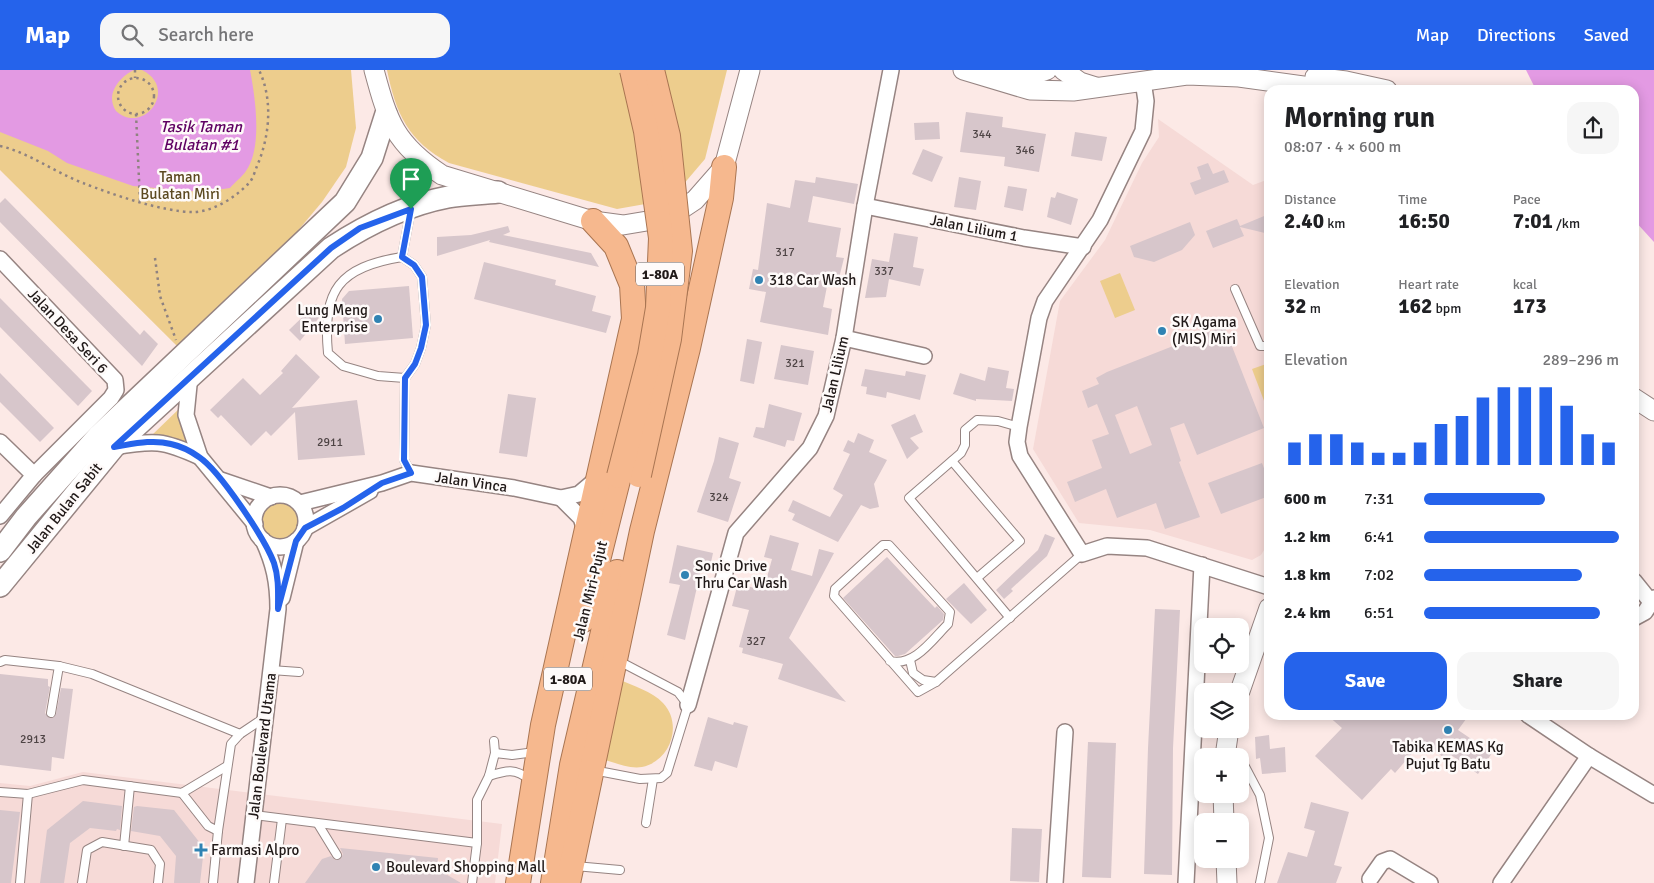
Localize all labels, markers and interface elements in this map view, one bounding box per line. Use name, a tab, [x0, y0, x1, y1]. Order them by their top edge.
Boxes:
search box	[100, 13, 450, 58]
text: Map	[25, 20, 70, 50]
icon: search	[118, 21, 146, 49]
text: Search here	[158, 23, 254, 47]
text: Map	[1416, 24, 1449, 46]
text: Directions	[1477, 24, 1556, 46]
text: Saved	[1584, 24, 1629, 46]
text: Morning run	[1284, 101, 1435, 135]
button: share	[1567, 102, 1619, 154]
water label: Tasik Taman Bulatan #1	[160, 117, 243, 155]
house number: 344	[972, 127, 992, 142]
text: 08:07 · 4 × 600 m	[1284, 137, 1401, 157]
house number: 346	[1015, 143, 1035, 158]
pin	[390, 158, 432, 209]
icon: arrive	[397, 165, 425, 193]
park label: Taman Bulatan Miri	[140, 168, 220, 203]
text: Distance	[1284, 191, 1336, 208]
text: Time	[1398, 191, 1427, 208]
text: Pace	[1513, 191, 1541, 208]
text: 2.40	[1284, 208, 1324, 234]
text: 16:50	[1398, 208, 1450, 234]
text: 7:01	[1513, 208, 1553, 234]
street label: Jalan Lilium 1	[929, 211, 1019, 245]
text: km	[1324, 215, 1345, 232]
text: /km	[1553, 215, 1580, 232]
house number: 317	[775, 245, 795, 260]
road number: 1-80A	[636, 262, 684, 285]
house number: 337	[874, 264, 894, 279]
place label: 318 Car Wash	[769, 271, 857, 289]
marker: 318 Car Wash	[753, 274, 765, 286]
text: Elevation	[1284, 276, 1340, 293]
text: Heart rate	[1398, 276, 1459, 293]
text: kcal	[1513, 276, 1537, 293]
street label: Jalan Desa Seri 6	[24, 285, 112, 377]
text: 32	[1284, 293, 1307, 319]
text: 162	[1398, 293, 1432, 319]
text: 173	[1513, 293, 1547, 319]
text: m	[1307, 300, 1321, 317]
text: bpm	[1432, 300, 1461, 317]
place label: Lung Meng Enterprise	[297, 301, 368, 336]
marker: Lung Meng Enterprise	[372, 313, 384, 325]
place label: SK Agama (MIS) Miri	[1172, 313, 1237, 348]
marker: SK Agama (MIS) Miri	[1156, 325, 1168, 337]
street label: Jalan Lilium	[817, 334, 853, 414]
text: Elevation	[1284, 350, 1348, 370]
text: 289–296 m	[1542, 350, 1619, 370]
house number: 321	[785, 356, 805, 371]
house number: 2911	[317, 435, 343, 450]
street label: Jalan Bulan Sabit	[22, 459, 106, 557]
street label: Jalan Vinca	[434, 468, 508, 496]
text: 600 m	[1284, 489, 1326, 509]
text: 7:31	[1364, 489, 1394, 509]
house number: 324	[709, 490, 729, 505]
text: 1.2 km	[1284, 527, 1331, 547]
text: 6:41	[1364, 527, 1394, 547]
street label: Jalan Miri-Pujut	[569, 539, 611, 643]
place label: Sonic Drive Thru Car Wash	[695, 557, 788, 592]
text: 1.8 km	[1284, 565, 1331, 585]
text: 7:02	[1364, 565, 1394, 585]
marker: Sonic Drive Thru Car Wash	[679, 569, 691, 581]
text: 2.4 km	[1284, 603, 1331, 623]
text: 6:51	[1364, 603, 1394, 623]
map controls	[1194, 618, 1249, 868]
button: locate	[1194, 618, 1249, 673]
house number: 327	[746, 634, 766, 649]
button: Save	[1284, 652, 1447, 710]
button: Share	[1457, 652, 1619, 710]
road number: 1-80A	[544, 668, 592, 690]
street label: Jalan Boulevard Utama	[244, 672, 280, 820]
button: layers	[1194, 683, 1249, 738]
marker: Tabika KEMAS Kg Pujut Tg Batu	[1442, 724, 1454, 736]
house number: 2913	[20, 732, 46, 747]
place label: Tabika KEMAS Kg Pujut Tg Batu	[1392, 738, 1504, 773]
button: +	[1194, 748, 1249, 803]
button: −	[1194, 813, 1249, 868]
place label: Farmasi Alpro	[211, 841, 300, 859]
marker: Farmasi Alpro	[195, 844, 207, 856]
place label: Boulevard Shopping Mall	[386, 858, 546, 876]
marker: Boulevard Shopping Mall	[370, 861, 382, 873]

